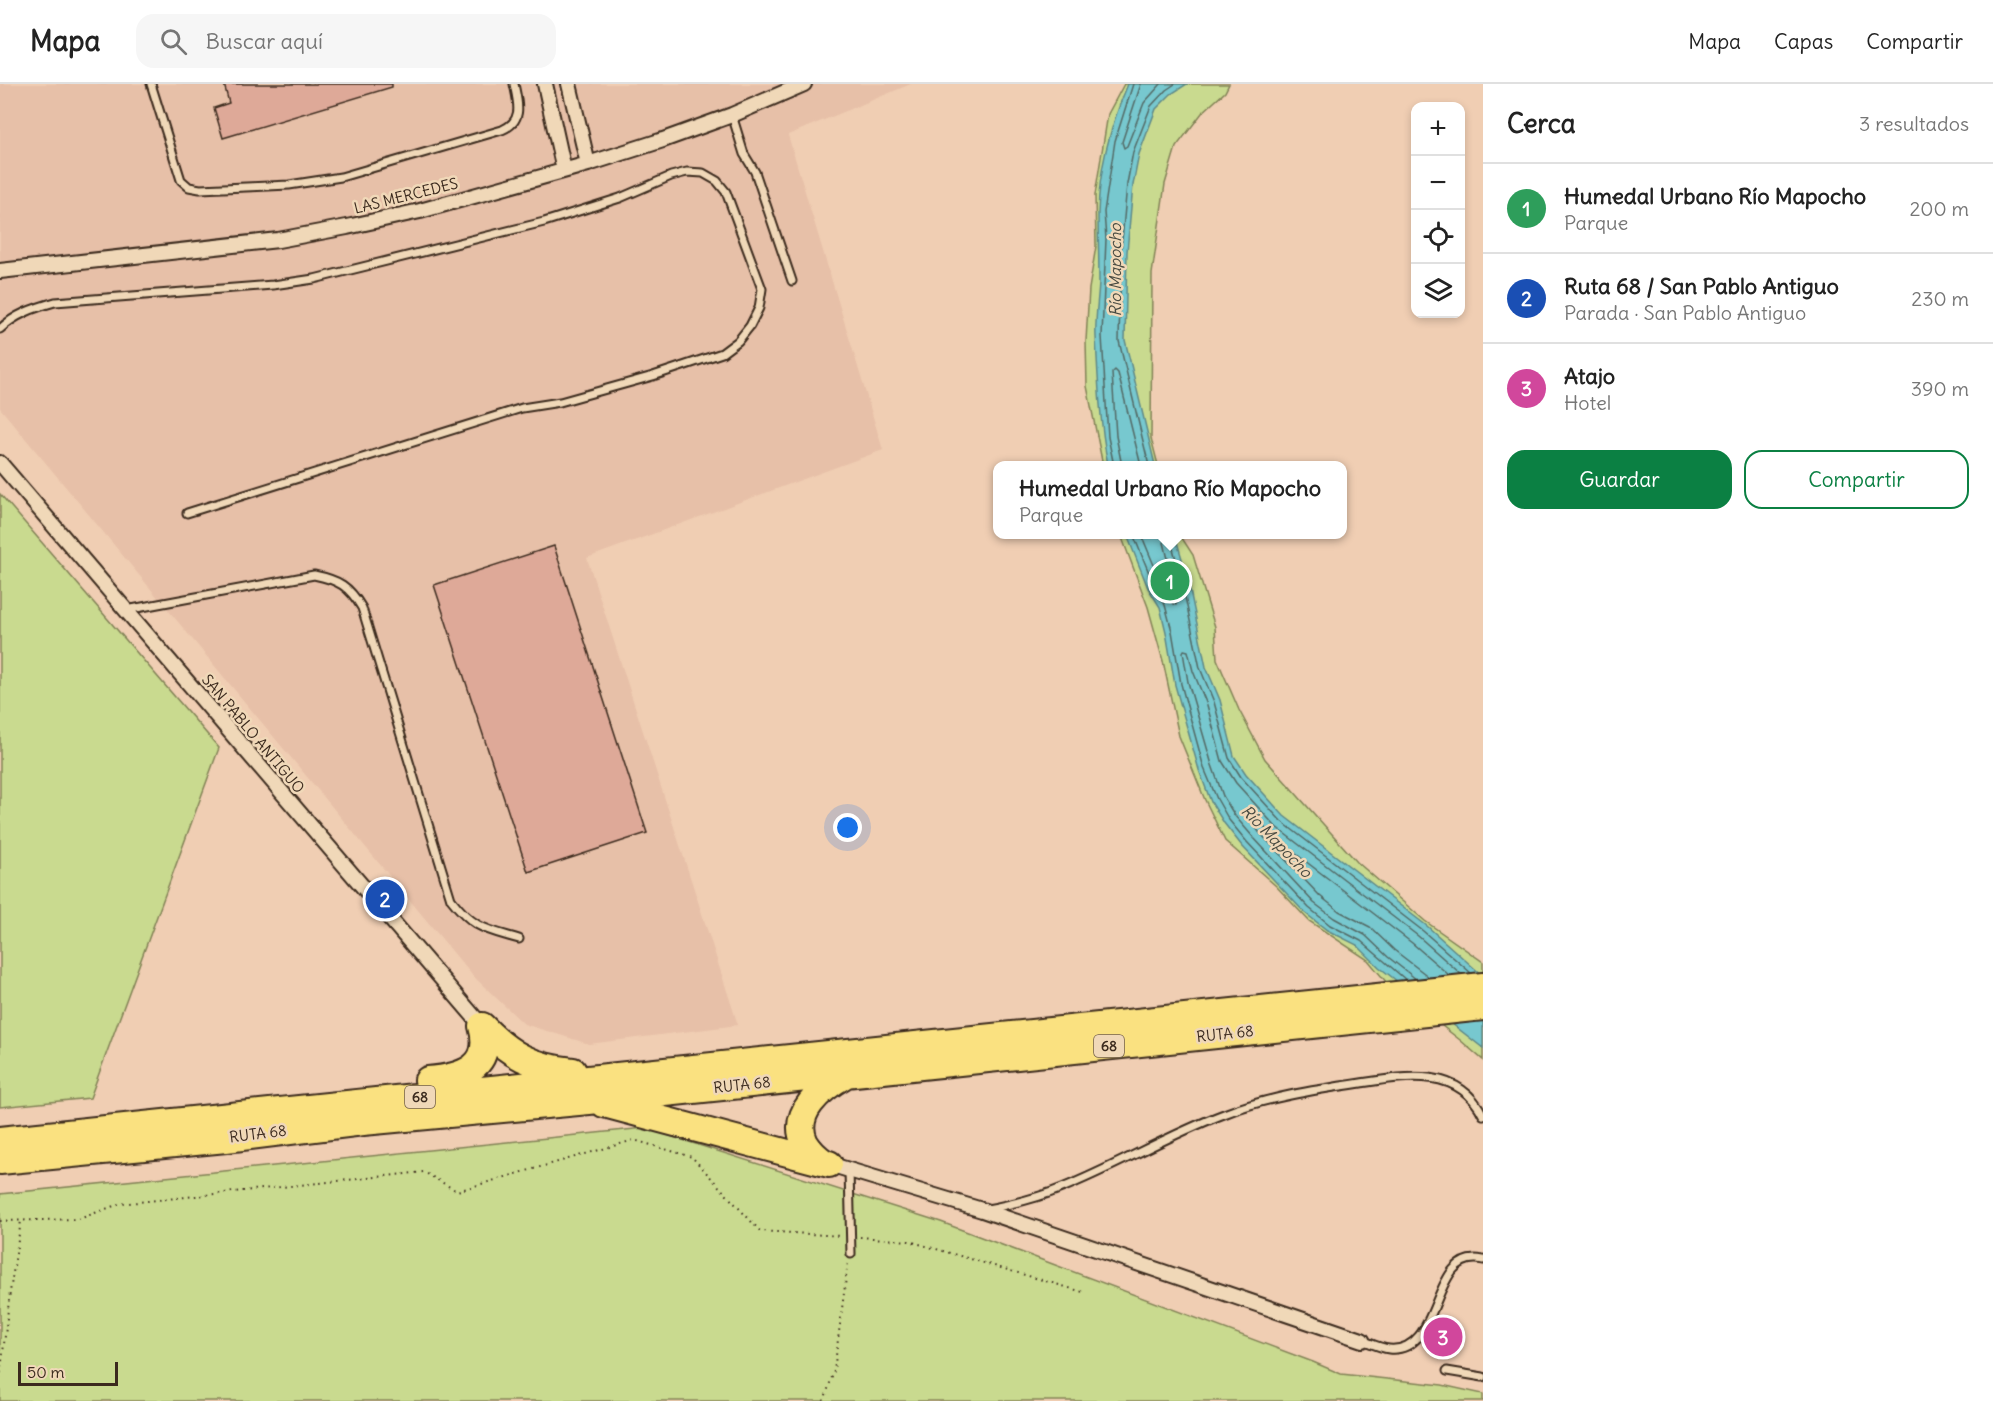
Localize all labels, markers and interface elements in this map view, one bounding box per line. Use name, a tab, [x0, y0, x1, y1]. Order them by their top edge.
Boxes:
search box	[136, 14, 556, 68]
text: Mapa	[30, 23, 100, 59]
icon: search	[157, 25, 190, 58]
text: Buscar aquí	[205, 27, 323, 55]
text: Mapa	[1688, 28, 1741, 55]
text: Capas	[1774, 28, 1833, 55]
text: Compartir	[1866, 28, 1963, 55]
map controls	[1411, 102, 1465, 318]
button: +	[1411, 102, 1465, 156]
text: Cerca	[1507, 107, 1576, 140]
text: 3 resultados	[1859, 111, 1969, 136]
button: −	[1411, 156, 1465, 210]
street label: LAS MERCEDES	[352, 173, 460, 218]
text: Humedal Urbano Río Mapocho	[1564, 182, 1866, 210]
text: 1	[1523, 196, 1530, 221]
text: 200 m	[1909, 196, 1969, 221]
button: locate	[1411, 210, 1465, 264]
text: Parque	[1564, 210, 1628, 235]
water label: Río Mapocho	[1105, 222, 1125, 317]
button: layers	[1411, 264, 1465, 318]
text: Ruta 68 / San Pablo Antiguo	[1564, 272, 1839, 300]
text: 2	[1521, 286, 1532, 311]
text: 230 m	[1911, 286, 1969, 311]
text: Parada · San Pablo Antiguo	[1564, 300, 1806, 325]
text: Atajo	[1564, 362, 1615, 390]
text: 3	[1521, 376, 1532, 401]
text: 390 m	[1911, 376, 1969, 401]
text: Hotel	[1564, 390, 1611, 415]
button: Guardar	[1507, 450, 1732, 509]
button: Compartir	[1744, 450, 1969, 509]
popup	[993, 461, 1347, 539]
text: Humedal Urbano Río Mapocho	[1019, 474, 1321, 502]
text: Parque	[1019, 502, 1083, 527]
pin: 1	[1150, 558, 1190, 604]
street label: SAN PABLO ANTIGUO	[198, 670, 309, 797]
water label: Río Mapocho	[1237, 801, 1317, 882]
your location	[833, 813, 862, 842]
pin: 2	[366, 876, 404, 922]
street label: RUTA 68	[1195, 1021, 1255, 1046]
road number: 68	[1094, 1035, 1124, 1057]
street label: RUTA 68	[712, 1072, 772, 1097]
road number: 68	[405, 1086, 435, 1108]
street label: RUTA 68	[228, 1121, 288, 1146]
pin: 3	[1424, 1314, 1462, 1360]
scale bar	[18, 1359, 118, 1386]
text: 50 m	[27, 1362, 65, 1382]

